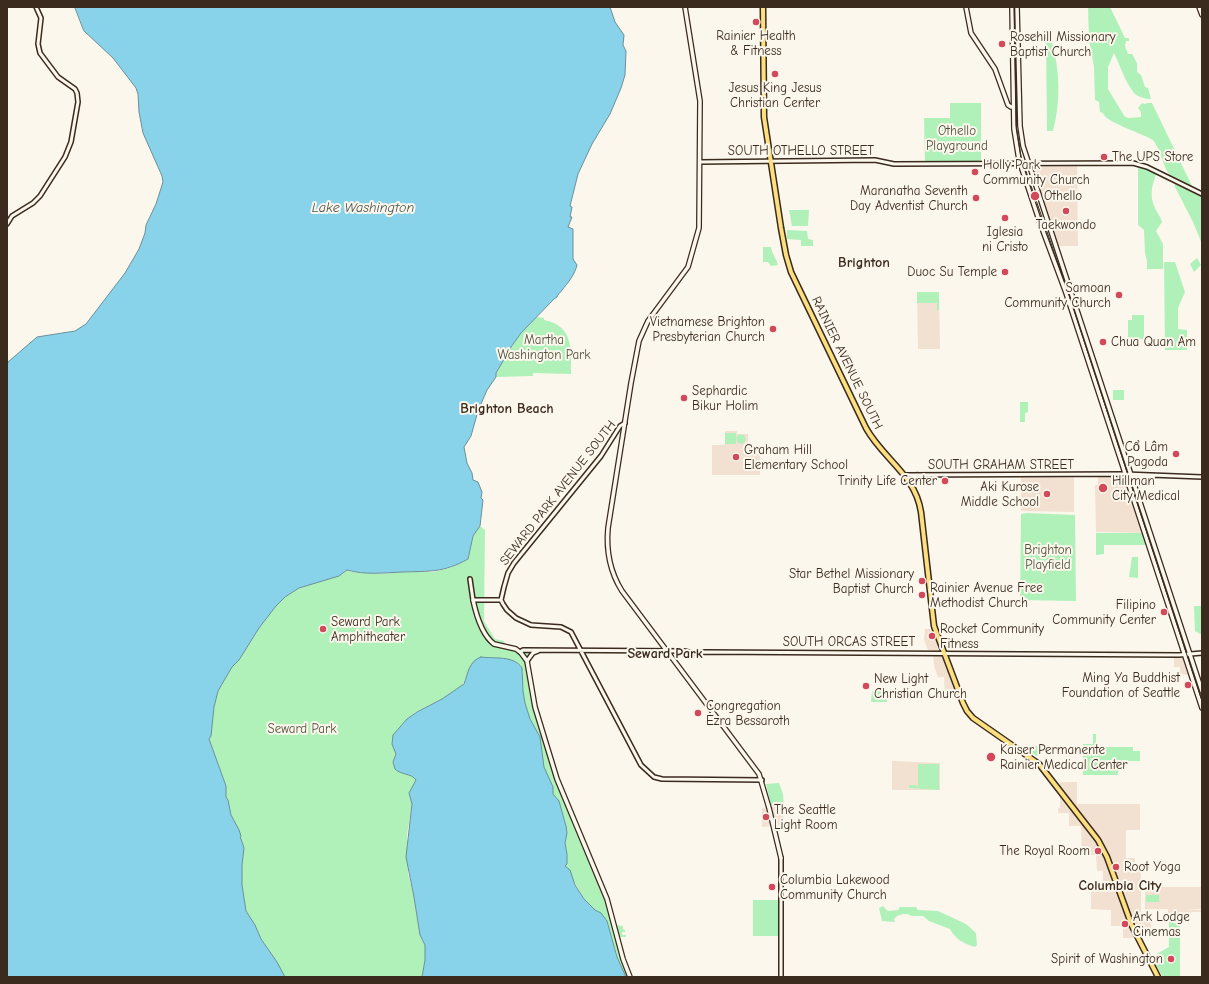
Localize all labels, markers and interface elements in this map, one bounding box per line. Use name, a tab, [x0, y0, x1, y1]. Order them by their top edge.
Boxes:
marker: Rainier Health & Fitness	[751, 17, 761, 27]
place label: Rainier Health & Fitness	[716, 28, 796, 59]
place label: Rosehill Missionary Baptist Church	[1010, 29, 1116, 60]
marker: Rosehill Missionary Baptist Church	[997, 39, 1007, 49]
marker: Jesus King Jesus Christian Center	[770, 69, 780, 79]
place label: Jesus King Jesus Christian Center	[729, 80, 821, 111]
park label: Othello Playground	[926, 123, 988, 154]
street label: SOUTH OTHELLO STREET	[728, 143, 874, 159]
place label: The UPS Store	[1112, 149, 1193, 165]
marker: The UPS Store	[1099, 152, 1109, 162]
place label: Holly Park Community Church	[983, 157, 1090, 188]
marker: Holly Park Community Church	[970, 167, 980, 177]
place label: Maranatha Seventh Day Adventist Church	[850, 183, 968, 214]
place label: Othello	[1044, 188, 1082, 204]
marker: Othello	[1029, 190, 1041, 202]
marker: Maranatha Seventh Day Adventist Church	[971, 193, 981, 203]
water label: Lake Washington	[312, 200, 414, 216]
marker: Taekwondo	[1061, 206, 1071, 216]
marker: Iglesia ni Cristo	[1000, 213, 1010, 223]
place label: Taekwondo	[1036, 217, 1096, 233]
place label: Iglesia ni Cristo	[982, 224, 1028, 255]
district label: Brighton	[838, 255, 890, 271]
place label: Duoc Su Temple	[907, 264, 997, 280]
marker: Duoc Su Temple	[1000, 267, 1010, 277]
place label: Samoan Community Church	[1004, 280, 1111, 311]
marker: Samoan Community Church	[1114, 290, 1124, 300]
street label: RAINIER AVENUE SOUTH	[808, 294, 886, 432]
place label: Vietnamese Brighton Presbyterian Church	[650, 314, 765, 345]
marker: Vietnamese Brighton Presbyterian Church	[768, 324, 778, 334]
park label: Martha Washington Park	[497, 332, 591, 363]
place label: Chua Quan Am	[1111, 334, 1196, 350]
marker: Chua Quan Am	[1098, 337, 1108, 347]
place label: Sephardic Bikur Holim	[692, 383, 758, 414]
marker: Sephardic Bikur Holim	[679, 393, 689, 403]
district label: Brighton Beach	[460, 401, 554, 417]
street label: SEWARD PARK AVENUE SOUTH	[497, 418, 619, 568]
place label: Cổ Lâm Pagoda	[1125, 439, 1168, 470]
place label: Graham Hill Elementary School	[744, 442, 848, 473]
marker: Cổ Lâm Pagoda	[1171, 449, 1181, 459]
marker: Graham Hill Elementary School	[731, 452, 741, 462]
street label: SOUTH GRAHAM STREET	[928, 457, 1074, 473]
place label: Trinity Life Center	[838, 473, 937, 489]
place label: Hillman City Medical	[1112, 473, 1180, 504]
marker: Trinity Life Center	[940, 476, 950, 486]
place label: Aki Kurose Middle School	[961, 479, 1039, 510]
marker: Hillman City Medical	[1097, 482, 1109, 494]
marker: Aki Kurose Middle School	[1042, 489, 1052, 499]
park label: Brighton Playfield	[1024, 542, 1072, 573]
place label: Star Bethel Missionary Baptist Church	[789, 566, 914, 597]
marker: Star Bethel Missionary Baptist Church	[917, 576, 927, 586]
place label: Rainier Avenue Free Methodist Church	[930, 580, 1043, 611]
marker: Rainier Avenue Free Methodist Church	[917, 590, 927, 600]
place label: Filipino Community Center	[1052, 597, 1156, 628]
marker: Filipino Community Center	[1159, 607, 1169, 617]
place label: Seward Park Amphitheater	[331, 614, 405, 645]
place label: Rocket Community Fitness	[940, 621, 1044, 652]
marker: Seward Park Amphitheater	[318, 624, 328, 634]
marker: Rocket Community Fitness	[927, 631, 937, 641]
street label: SOUTH ORCAS STREET	[783, 634, 915, 650]
district label: Seward Park	[627, 646, 703, 662]
place label: Ming Ya Buddhist Foundation of Seattle	[1062, 670, 1180, 701]
place label: New Light Christian Church	[874, 671, 967, 702]
marker: Ming Ya Buddhist Foundation of Seattle	[1183, 680, 1193, 690]
marker: New Light Christian Church	[861, 681, 871, 691]
place label: Congregation Ezra Bessaroth	[706, 698, 790, 729]
marker: Congregation Ezra Bessaroth	[693, 708, 703, 718]
park label: Seward Park	[268, 721, 336, 737]
place label: Kaiser Permanente Rainier Medical Center	[1000, 742, 1128, 773]
marker: Kaiser Permanente Rainier Medical Center	[985, 751, 997, 763]
place label: The Seattle Light Room	[774, 802, 837, 833]
marker: The Seattle Light Room	[761, 812, 771, 822]
place label: The Royal Room	[999, 843, 1090, 859]
marker: The Royal Room	[1093, 846, 1103, 856]
place label: Root Yoga	[1124, 859, 1181, 875]
marker: Root Yoga	[1111, 862, 1121, 872]
place label: Columbia Lakewood Community Church	[780, 872, 890, 903]
district label: Columbia City	[1078, 878, 1162, 894]
marker: Columbia Lakewood Community Church	[767, 882, 777, 892]
place label: Ark Lodge Cinemas	[1133, 909, 1190, 940]
marker: Ark Lodge Cinemas	[1120, 919, 1130, 929]
place label: Spirit of Washington	[1051, 951, 1163, 967]
marker: Spirit of Washington	[1166, 954, 1176, 964]

